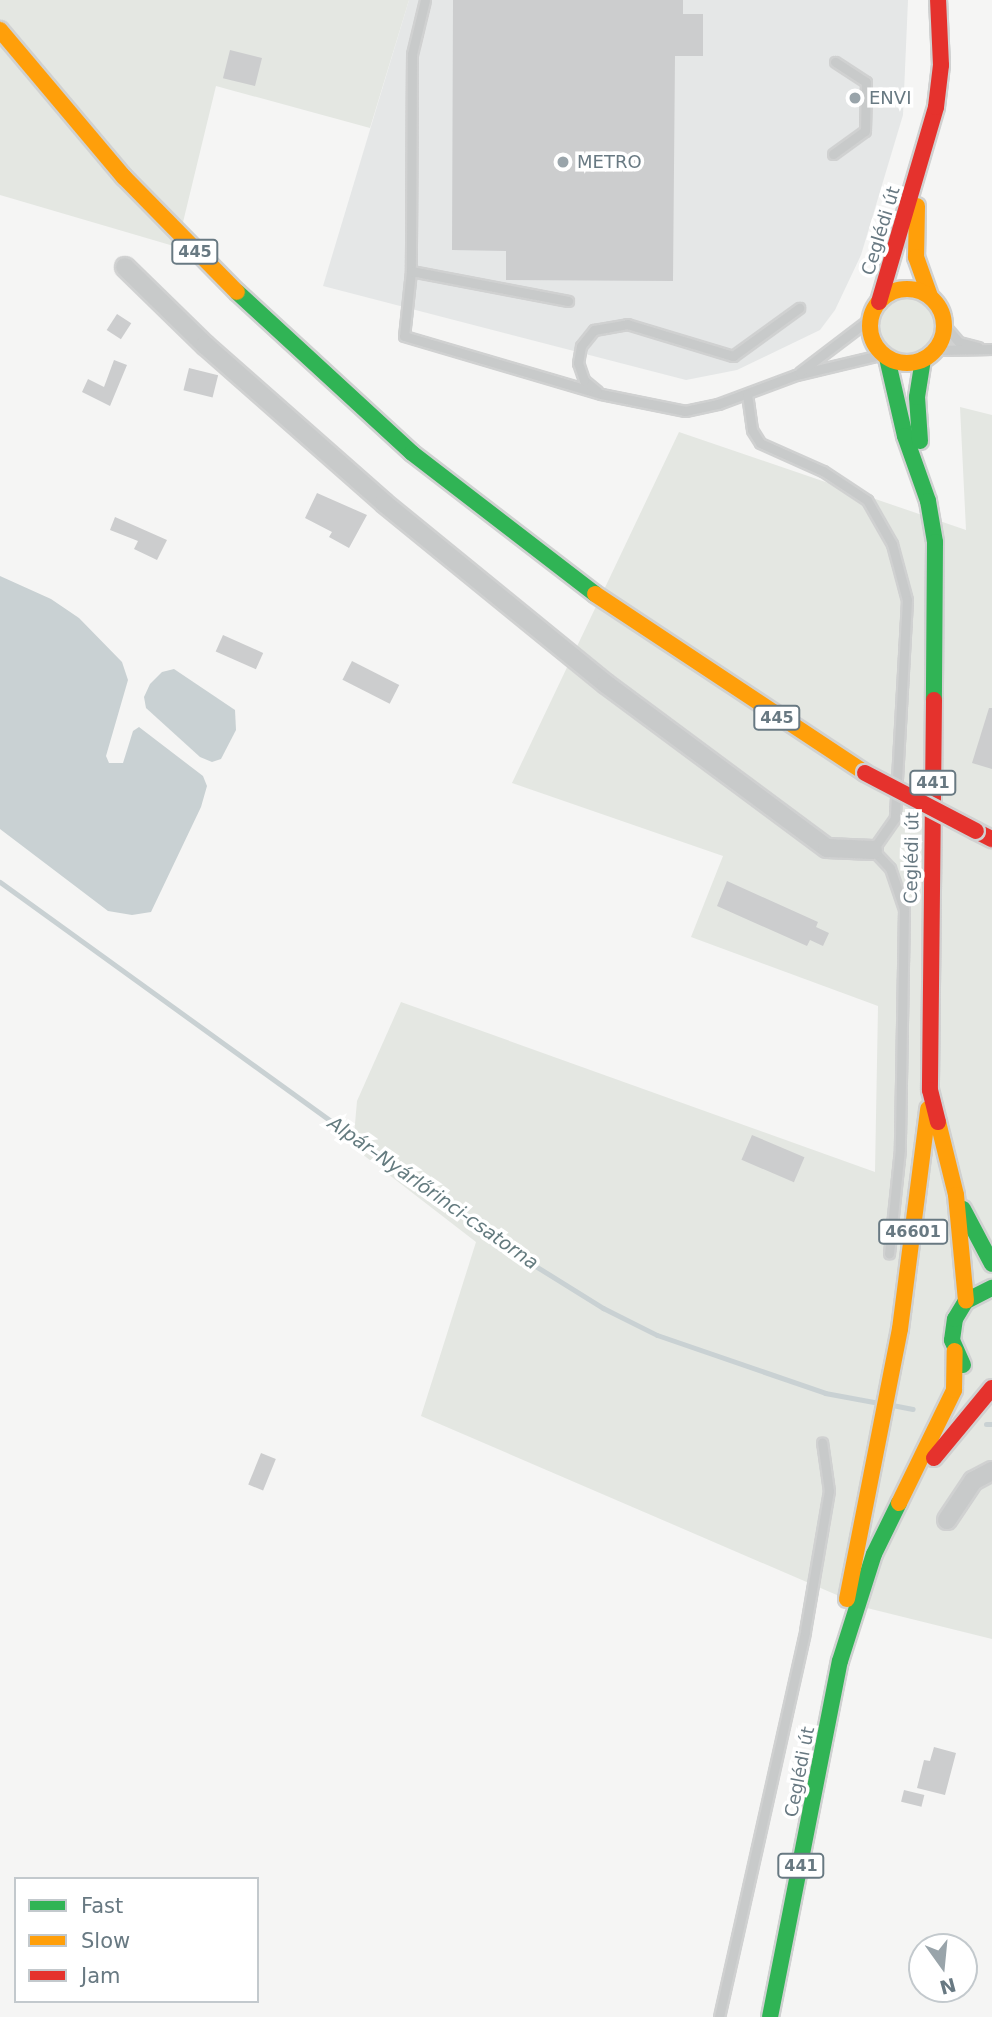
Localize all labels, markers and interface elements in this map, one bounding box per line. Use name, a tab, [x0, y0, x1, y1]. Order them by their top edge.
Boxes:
place label: ENVI	[869, 87, 911, 109]
marker: ENVI	[847, 90, 863, 106]
place label: METRO	[577, 151, 642, 173]
marker: METRO	[555, 154, 571, 170]
street label: Ceglédi út	[857, 184, 905, 278]
road number: 445	[170, 240, 220, 264]
road number: 445	[752, 706, 802, 730]
road number: 441	[908, 770, 958, 796]
street label: Ceglédi út	[900, 812, 924, 904]
water label: Alpár–Nyárlőrinci-csatorna	[324, 1112, 542, 1274]
road number: 46601	[878, 1220, 948, 1244]
street label: Ceglédi út	[781, 1725, 819, 1819]
road number: 441	[776, 1854, 826, 1878]
legend	[14, 1877, 259, 2003]
text: Fast	[81, 1894, 123, 1918]
text: Slow	[81, 1929, 130, 1953]
north arrow	[908, 1933, 978, 2003]
text: Jam	[81, 1964, 121, 1988]
text: N	[937, 1974, 958, 1999]

